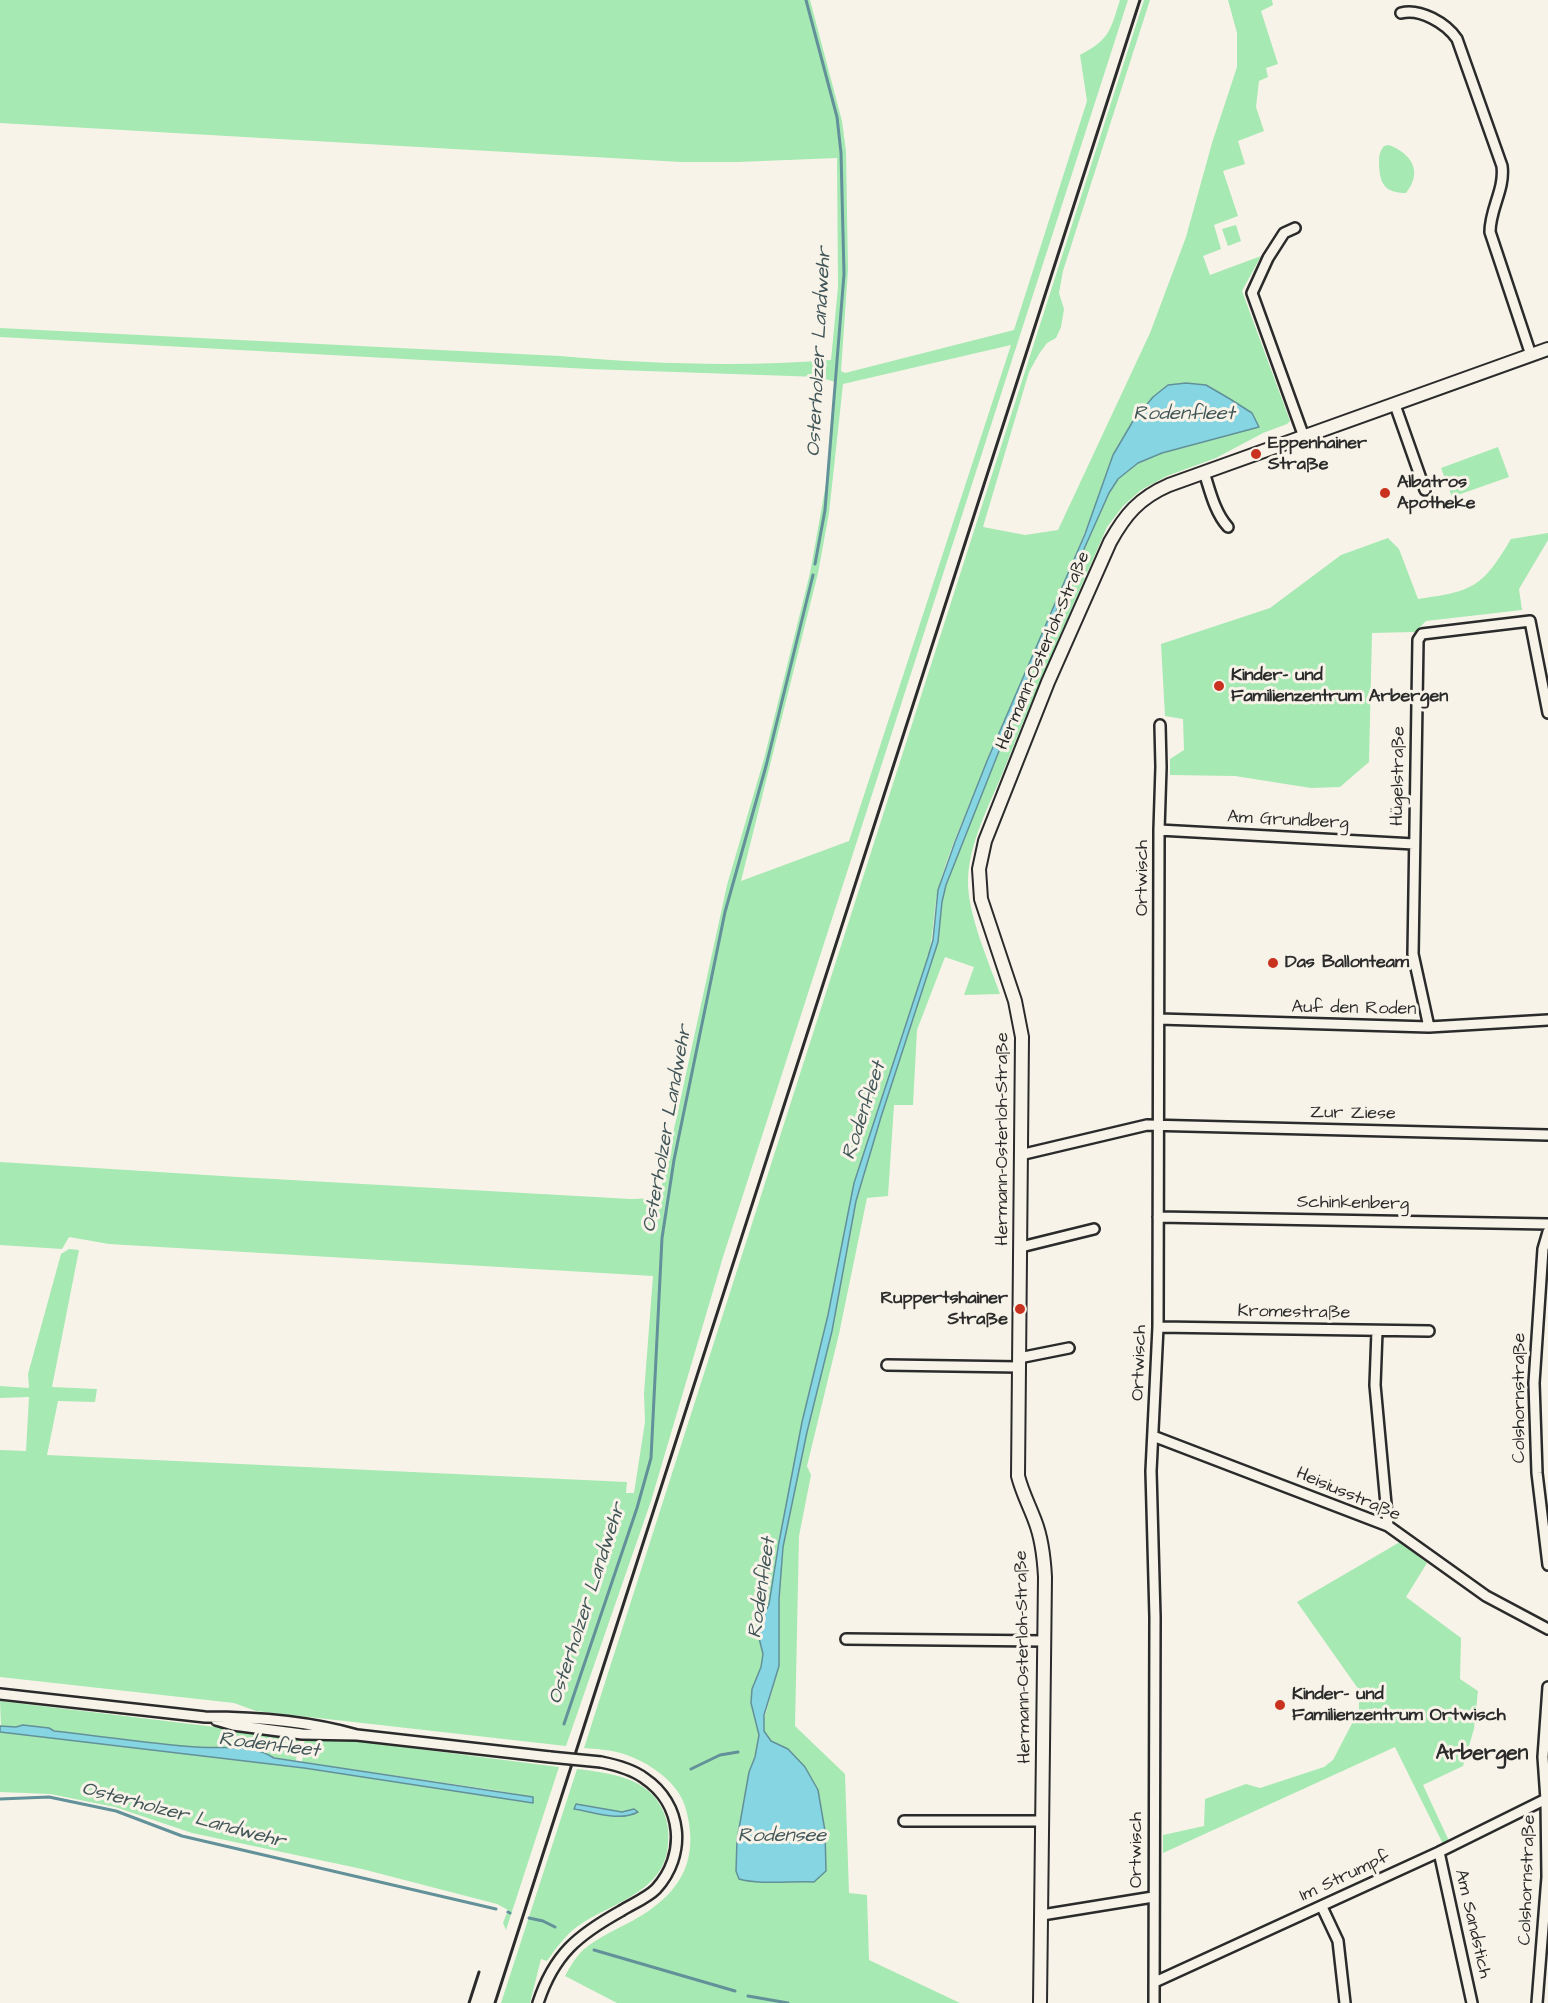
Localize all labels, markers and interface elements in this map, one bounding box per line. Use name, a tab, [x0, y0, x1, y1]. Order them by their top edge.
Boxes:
water label: Osterholzer Landwehr	[803, 247, 837, 457]
water label: Rodenfleet	[1133, 403, 1235, 427]
place label: Eppenhainer Straße	[1268, 433, 1367, 476]
marker: Eppenhainer Straße	[1249, 447, 1263, 461]
place label: Albatros Apotheke	[1397, 472, 1475, 514]
marker: Albatros Apotheke	[1378, 486, 1392, 500]
street label: Hermann-Osterloh-Straße	[992, 549, 1096, 753]
place label: Kinder- und Familienzentrum Arbergen	[1231, 665, 1448, 708]
marker: Kinder- und Familienzentrum Arbergen	[1212, 679, 1226, 693]
street label: Hügelstraße	[1387, 726, 1411, 826]
street label: Am Grundberg	[1227, 807, 1349, 835]
street label: Ortwisch	[1132, 840, 1154, 916]
place label: Das Ballonteam	[1285, 952, 1409, 974]
marker: Das Ballonteam	[1266, 956, 1280, 970]
street label: Auf den Roden	[1291, 997, 1417, 1021]
water label: Osterholzer Landwehr	[638, 1024, 698, 1234]
street label: Hermann-Osterloh-Straße	[992, 1032, 1014, 1246]
water label: Rodenfleet	[838, 1059, 892, 1163]
street label: Zur Ziese	[1310, 1102, 1396, 1126]
street label: Schinkenberg	[1297, 1192, 1409, 1216]
place label: Ruppertshainer Straße	[881, 1288, 1008, 1330]
street label: Kromestraße	[1237, 1301, 1351, 1325]
marker: Ruppertshainer Straße	[1013, 1302, 1027, 1316]
street label: Ortwisch	[1128, 1325, 1152, 1401]
street label: Colshornstraße	[1509, 1333, 1531, 1463]
street label: Heisiusstraße	[1293, 1463, 1403, 1527]
water label: Osterholzer Landwehr	[544, 1501, 632, 1707]
water label: Rodenfleet	[744, 1536, 782, 1640]
street label: Hermann-Osterloh-Straße	[1011, 1550, 1037, 1764]
place label: Kinder- und Familienzentrum Ortwisch	[1292, 1684, 1506, 1726]
marker: Kinder- und Familienzentrum Ortwisch	[1273, 1698, 1287, 1712]
water label: Rodenfleet	[217, 1728, 321, 1764]
district label: Arbergen	[1436, 1742, 1528, 1768]
water label: Osterholzer Landwehr	[79, 1777, 287, 1855]
street label: Ortwisch	[1126, 1812, 1148, 1888]
street label: Colshornstraße	[1515, 1814, 1541, 1946]
water label: Rodensee	[738, 1825, 826, 1849]
street label: Im Strumpf	[1297, 1847, 1393, 1907]
street label: Am Sandstich	[1449, 1867, 1495, 1981]

